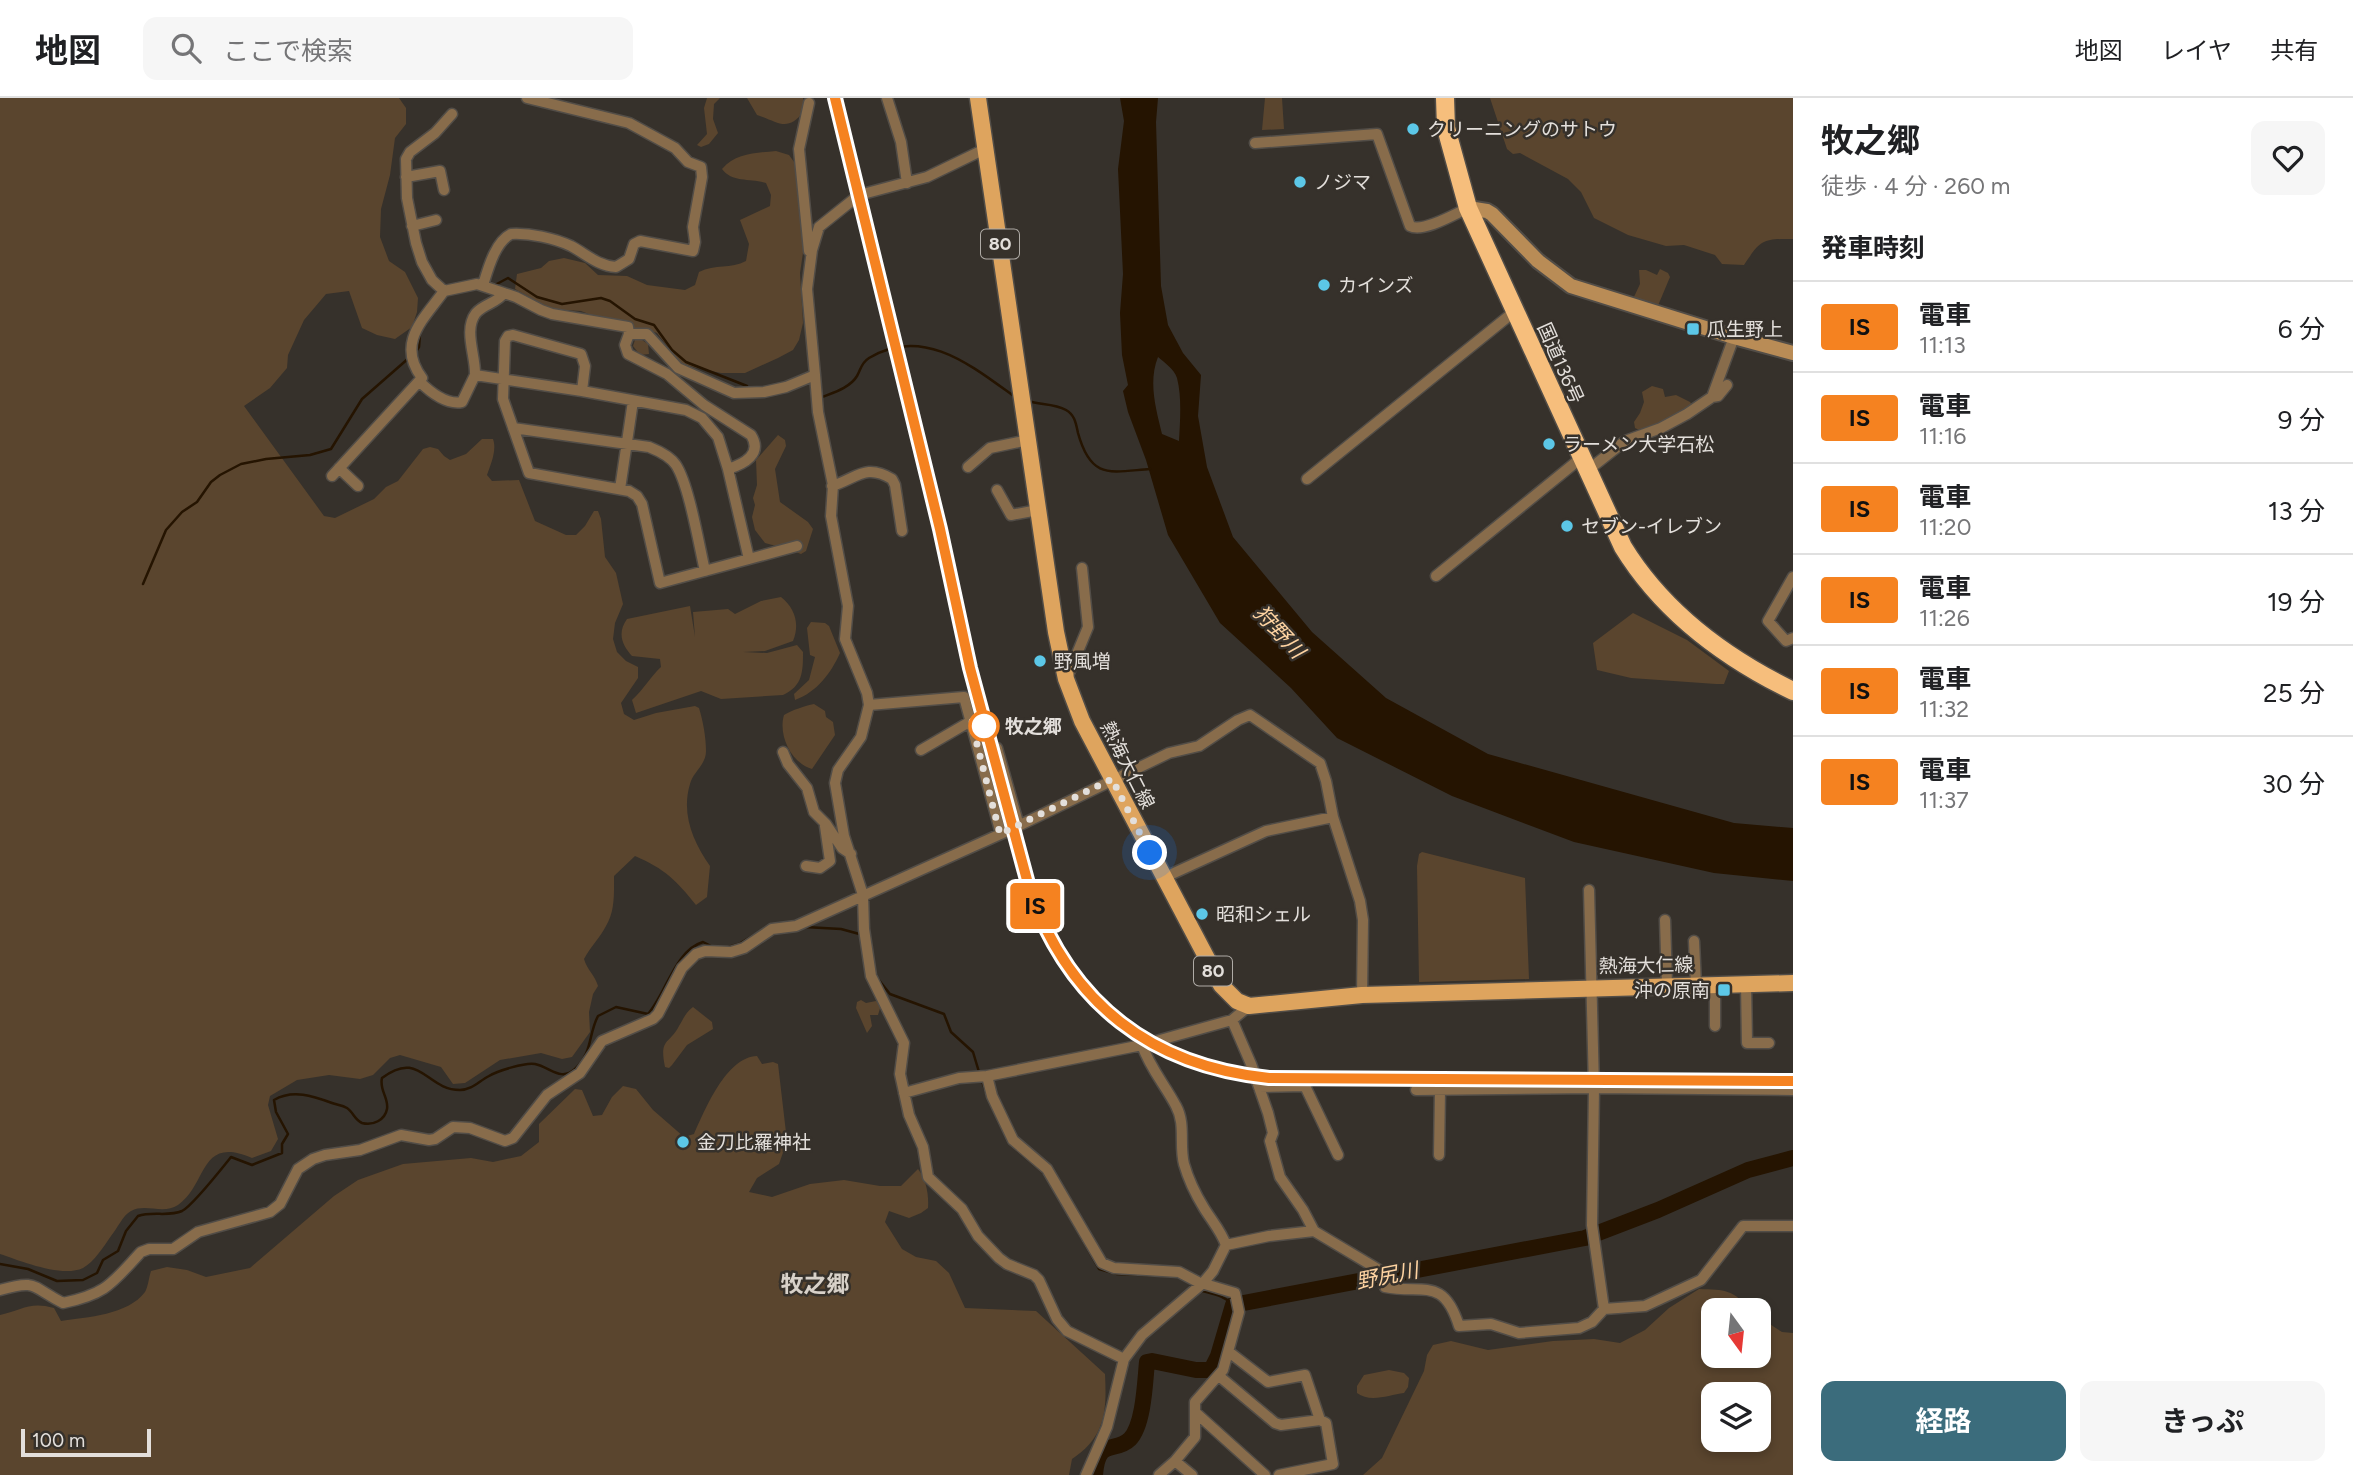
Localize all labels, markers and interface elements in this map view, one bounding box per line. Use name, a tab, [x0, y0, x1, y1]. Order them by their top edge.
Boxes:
search box	[143, 17, 633, 80]
icon: search	[167, 29, 205, 67]
text: 地図	[35, 31, 101, 70]
text: ここで検索	[223, 35, 353, 67]
text: 地図	[2075, 36, 2123, 65]
text: レイヤ	[2161, 36, 2232, 65]
text: 共有	[2270, 36, 2318, 65]
place label: クリーニングのサトウ	[1427, 118, 1617, 141]
marker: クリーニングのサトウ	[1405, 121, 1421, 137]
text: 牧之郷	[1821, 121, 1920, 160]
button: heart	[2251, 121, 2325, 195]
place label: ノジマ	[1314, 171, 1371, 194]
text: 徒歩 · 4 分 · 260 m	[1821, 172, 2010, 200]
marker: ノジマ	[1292, 174, 1308, 190]
road number: 80	[981, 230, 1019, 258]
text: 発車時刻	[1821, 232, 1925, 264]
place label: カインズ	[1338, 274, 1414, 297]
marker: カインズ	[1316, 277, 1332, 293]
text: 電車	[1919, 299, 1971, 331]
text: IS	[1849, 312, 1870, 341]
text: 6 分	[2278, 313, 2325, 345]
place label: 瓜生野上	[1707, 318, 1783, 341]
street label: 国道136号	[1533, 319, 1589, 407]
marker: 瓜生野上	[1685, 321, 1701, 337]
text: 11:13	[1919, 331, 1966, 359]
text: 電車	[1919, 390, 1971, 422]
text: IS	[1849, 403, 1870, 432]
text: 9 分	[2278, 404, 2325, 436]
text: 11:16	[1919, 422, 1966, 450]
place label: ラーメン大学石松	[1563, 433, 1714, 456]
marker: ラーメン大学石松	[1541, 436, 1557, 452]
text: 電車	[1919, 481, 1971, 513]
text: IS	[1849, 494, 1870, 523]
text: 13 分	[2268, 495, 2325, 527]
text: 11:20	[1919, 513, 1971, 541]
place label: セブン-イレブン	[1581, 515, 1722, 538]
marker: セブン-イレブン	[1559, 518, 1575, 534]
text: 電車	[1919, 572, 1971, 604]
text: IS	[1849, 585, 1870, 614]
text: 19 分	[2267, 586, 2325, 618]
water label: 狩野川	[1249, 600, 1311, 665]
text: 11:26	[1919, 604, 1970, 632]
place label: 野風増	[1054, 650, 1111, 673]
marker: 野風増	[1032, 653, 1048, 669]
text: 電車	[1919, 663, 1971, 695]
text: IS	[1849, 676, 1870, 705]
text: 25 分	[2263, 677, 2325, 709]
text: 11:32	[1919, 695, 1969, 723]
marker: 牧之郷	[969, 711, 999, 741]
place label: 牧之郷	[1005, 715, 1062, 738]
street label: 熱海大仁線	[1096, 718, 1159, 813]
text: 電車	[1919, 754, 1971, 786]
text: IS	[1849, 767, 1870, 796]
text: 30 分	[2262, 768, 2325, 800]
text: 11:37	[1919, 786, 1969, 814]
your location	[1132, 835, 1167, 870]
line badge: IS	[1004, 883, 1066, 929]
text: IS	[1024, 891, 1046, 920]
place label: 昭和シェル	[1216, 903, 1311, 926]
marker: 昭和シェル	[1194, 906, 1210, 922]
street label: 熱海大仁線	[1598, 953, 1694, 978]
road number: 80	[1194, 956, 1232, 986]
place label: 沖の原南	[1634, 979, 1710, 1002]
marker: 沖の原南	[1716, 982, 1732, 998]
place label: 金刀比羅神社	[697, 1131, 811, 1154]
marker: 金刀比羅神社	[675, 1134, 691, 1150]
water label: 野尻川	[1354, 1257, 1422, 1294]
district label: 牧之郷	[781, 1270, 850, 1298]
north arrow	[1701, 1298, 1771, 1368]
map controls	[1701, 1298, 1771, 1452]
button: 経路	[1821, 1381, 2066, 1461]
button: きっぷ	[2080, 1381, 2325, 1461]
button: layers	[1701, 1382, 1771, 1452]
scale bar	[21, 1426, 150, 1458]
text: 100 m	[32, 1429, 85, 1452]

